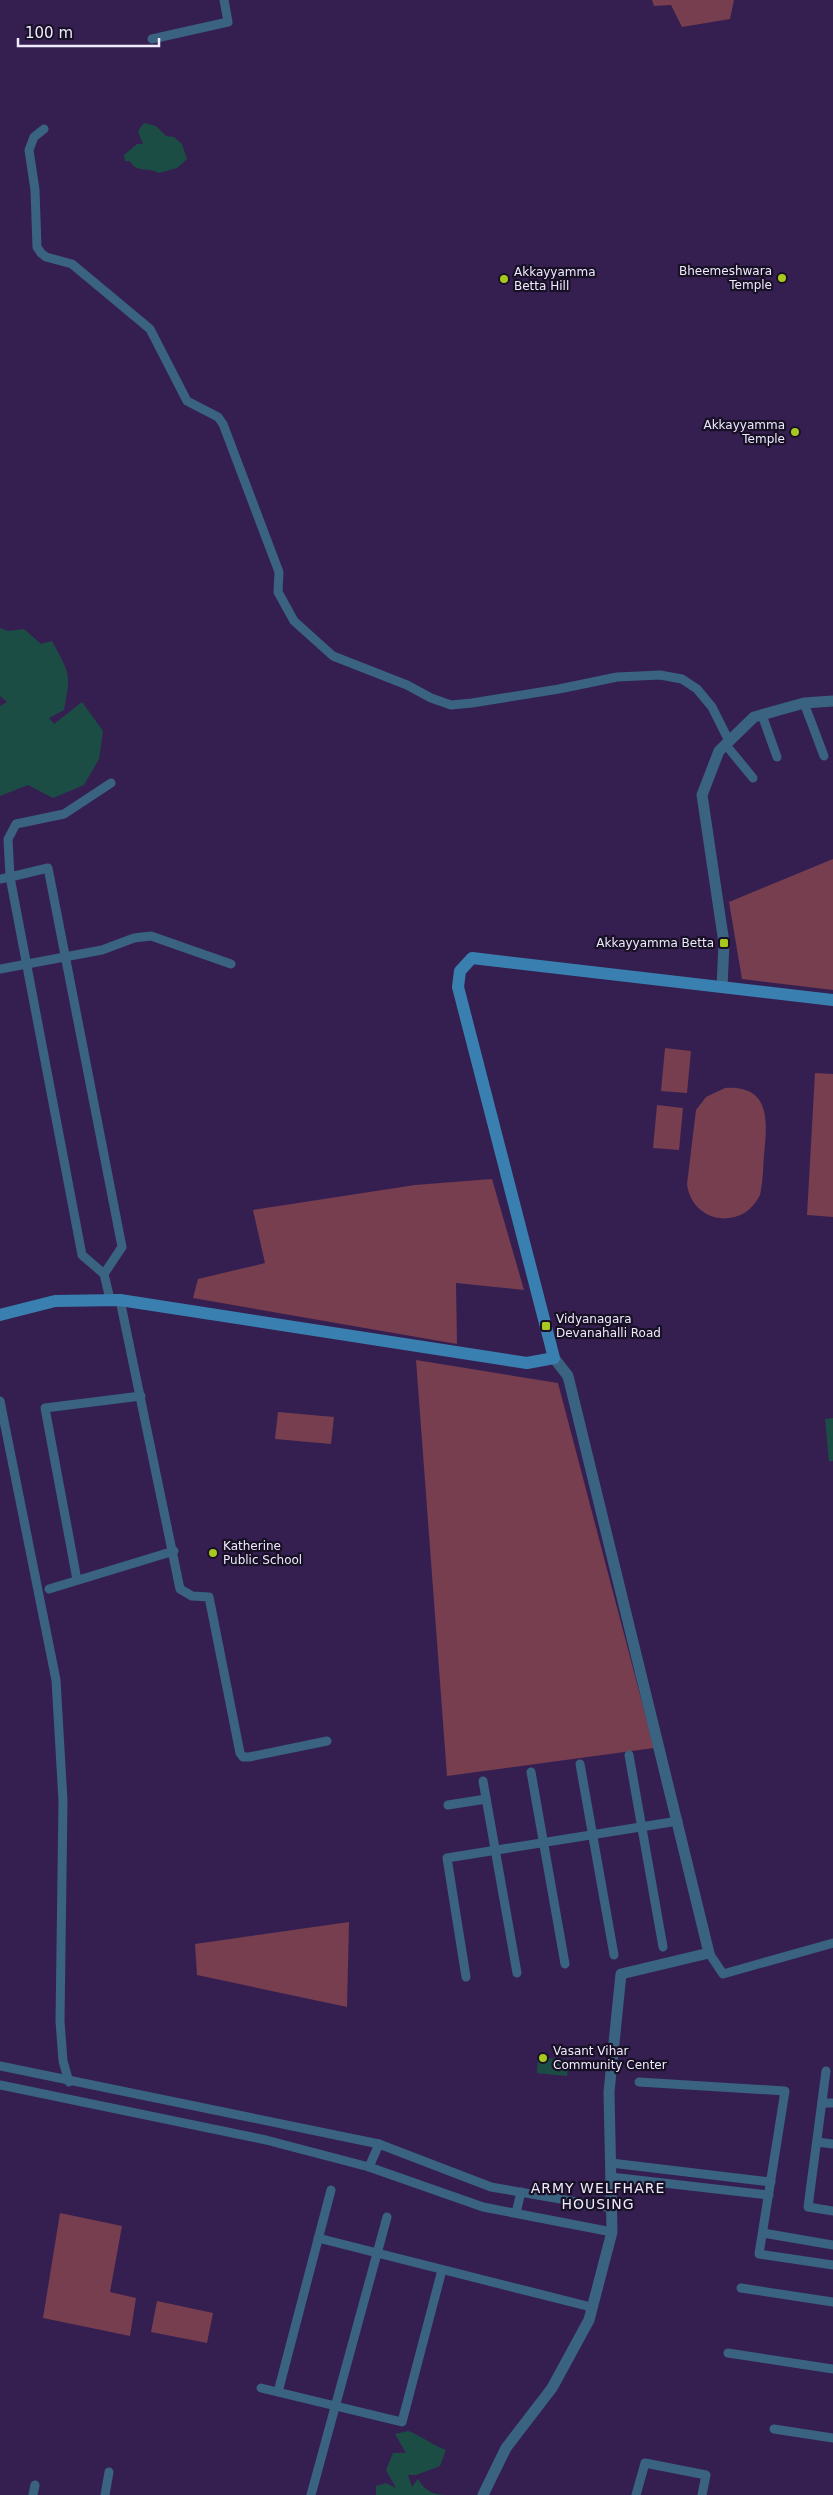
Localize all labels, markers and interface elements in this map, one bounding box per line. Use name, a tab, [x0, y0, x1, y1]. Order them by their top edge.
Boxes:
scale bar	[18, 15, 159, 47]
text: 100 m	[25, 24, 73, 42]
place label: Bheemeshwara Temple	[679, 264, 772, 292]
place label: Akkayyamma Betta Hill	[514, 265, 596, 293]
marker: Bheemeshwara Temple	[776, 272, 788, 284]
marker: Akkayyamma Betta Hill	[498, 273, 510, 285]
place label: Akkayyamma Temple	[703, 418, 785, 446]
marker: Akkayyamma Temple	[789, 426, 801, 438]
place label: Akkayyamma Betta	[596, 936, 714, 950]
marker: Akkayyamma Betta	[718, 937, 730, 949]
place label: Vidyanagara Devanahalli Road	[556, 1312, 661, 1340]
marker: Vidyanagara Devanahalli Road	[540, 1320, 552, 1332]
place label: Katherine Public School	[223, 1539, 302, 1567]
marker: Katherine Public School	[207, 1547, 219, 1559]
place label: Vasant Vihar Community Center	[553, 2044, 667, 2072]
marker: Vasant Vihar Community Center	[537, 2052, 549, 2064]
district label: ARMY WELFHARE HOUSING	[531, 2180, 665, 2212]

